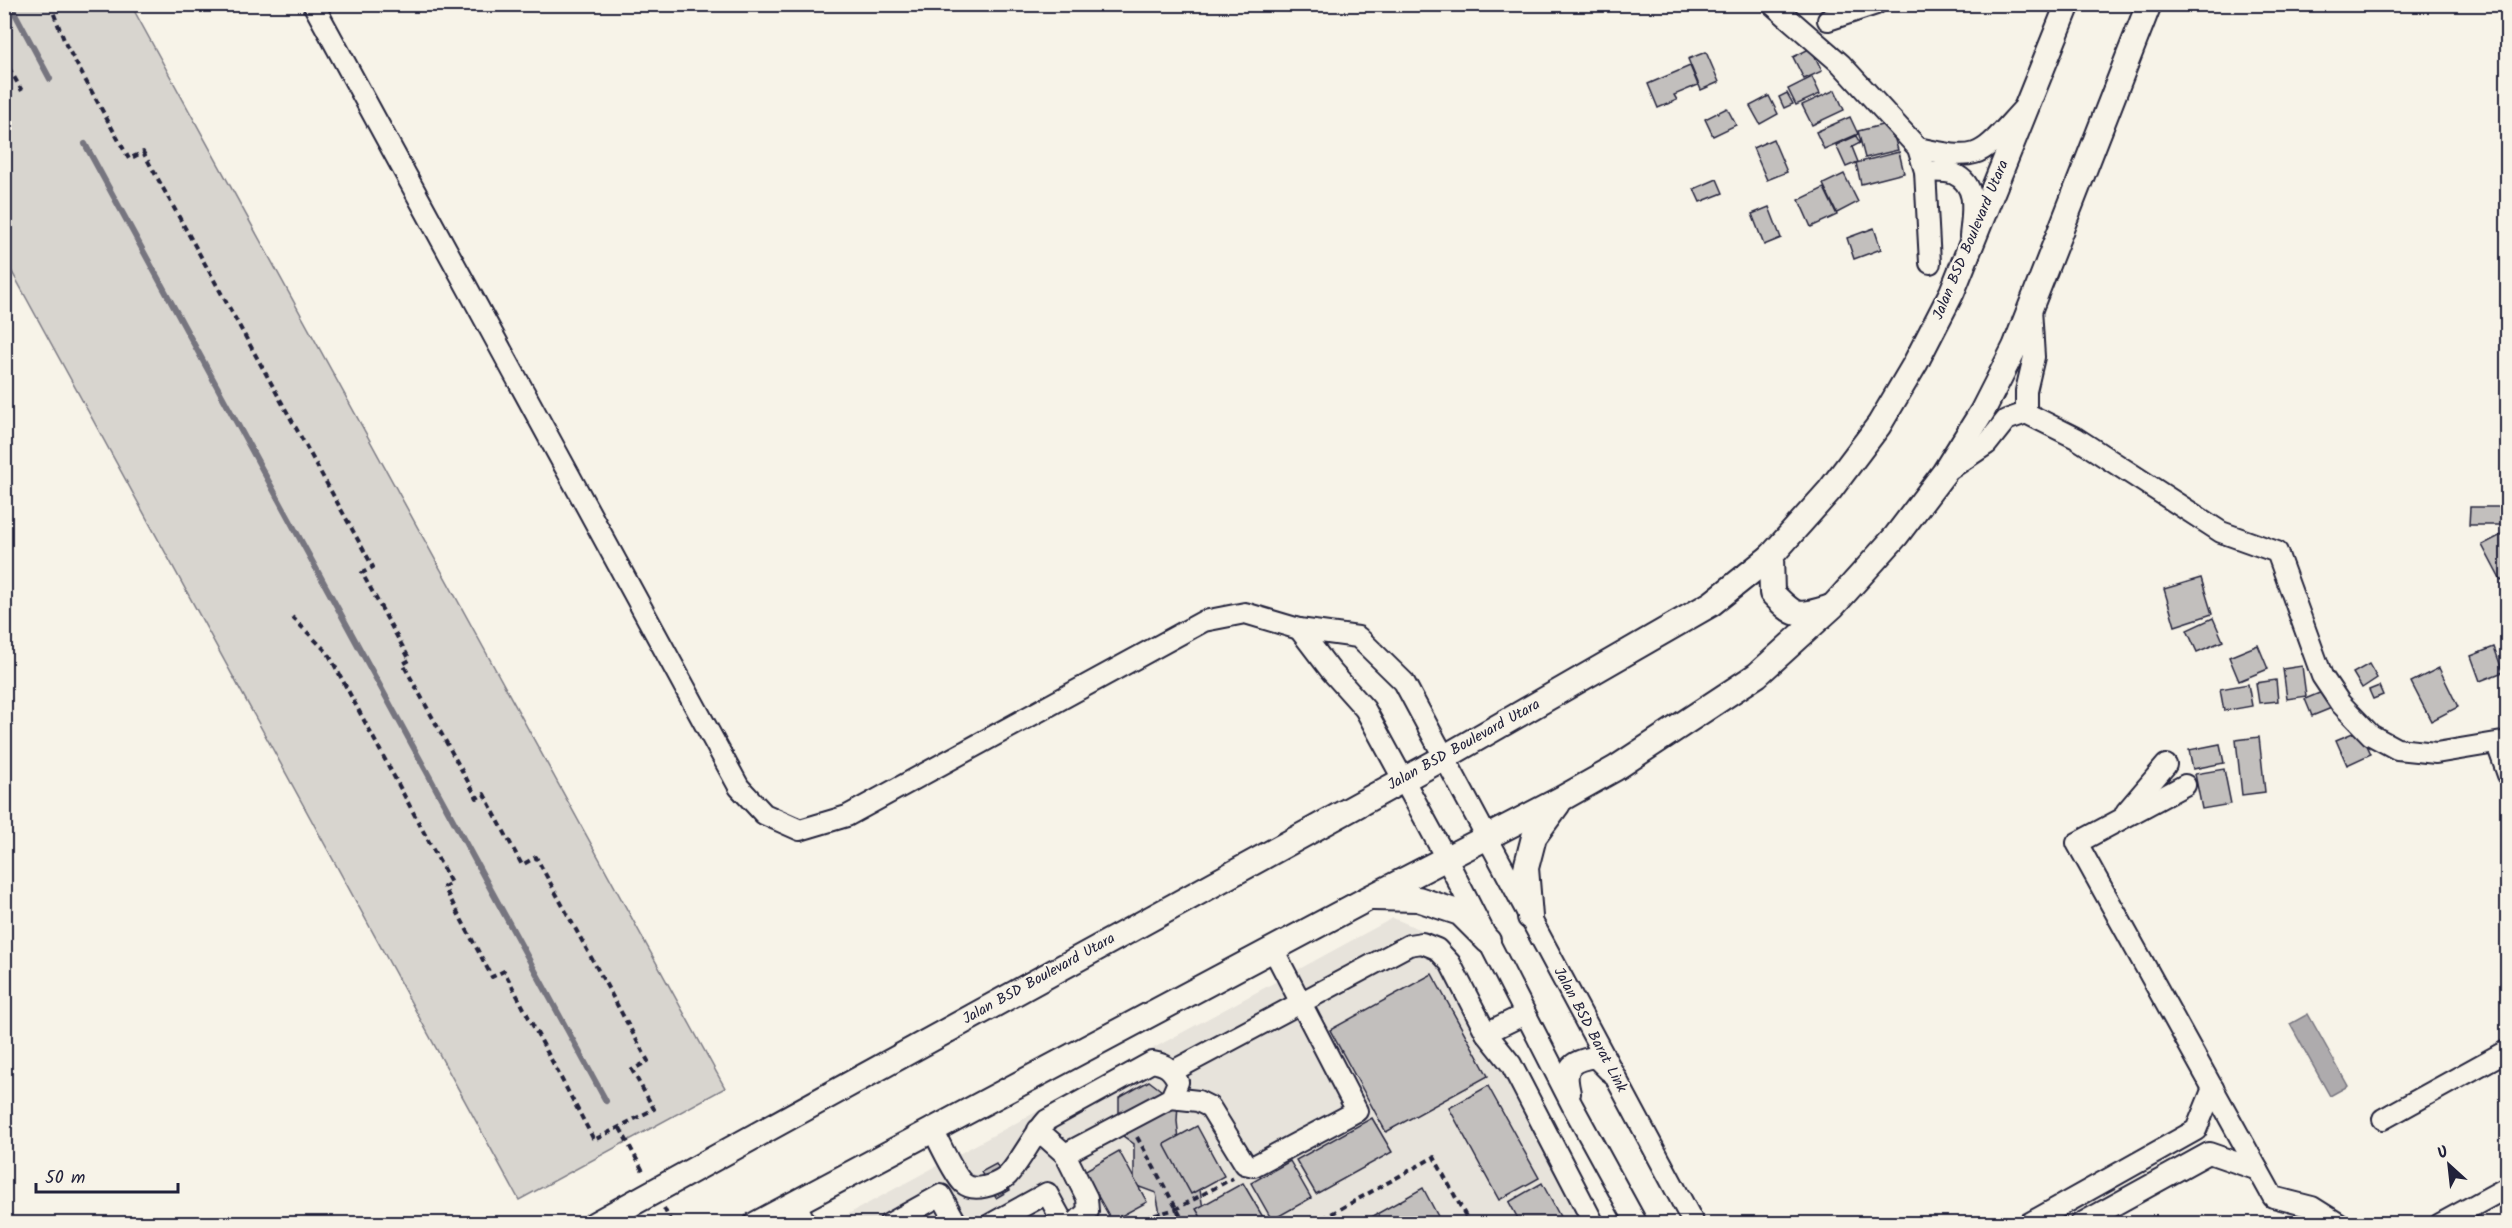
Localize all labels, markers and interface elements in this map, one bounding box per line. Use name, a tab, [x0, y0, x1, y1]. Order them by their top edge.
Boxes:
street label: Jalan BSD Boulevard Utara	[1926, 156, 2016, 324]
street label: Jalan BSD Boulevard Utara	[1383, 693, 1545, 797]
street label: Jalan BSD Boulevard Utara	[958, 927, 1120, 1031]
street label: Jalan BSD Barat Link	[1547, 963, 1634, 1098]
north arrow	[2419, 1135, 2479, 1195]
text: U	[2433, 1139, 2453, 1166]
scale bar	[36, 1156, 178, 1194]
text: 50 m	[45, 1164, 85, 1193]

